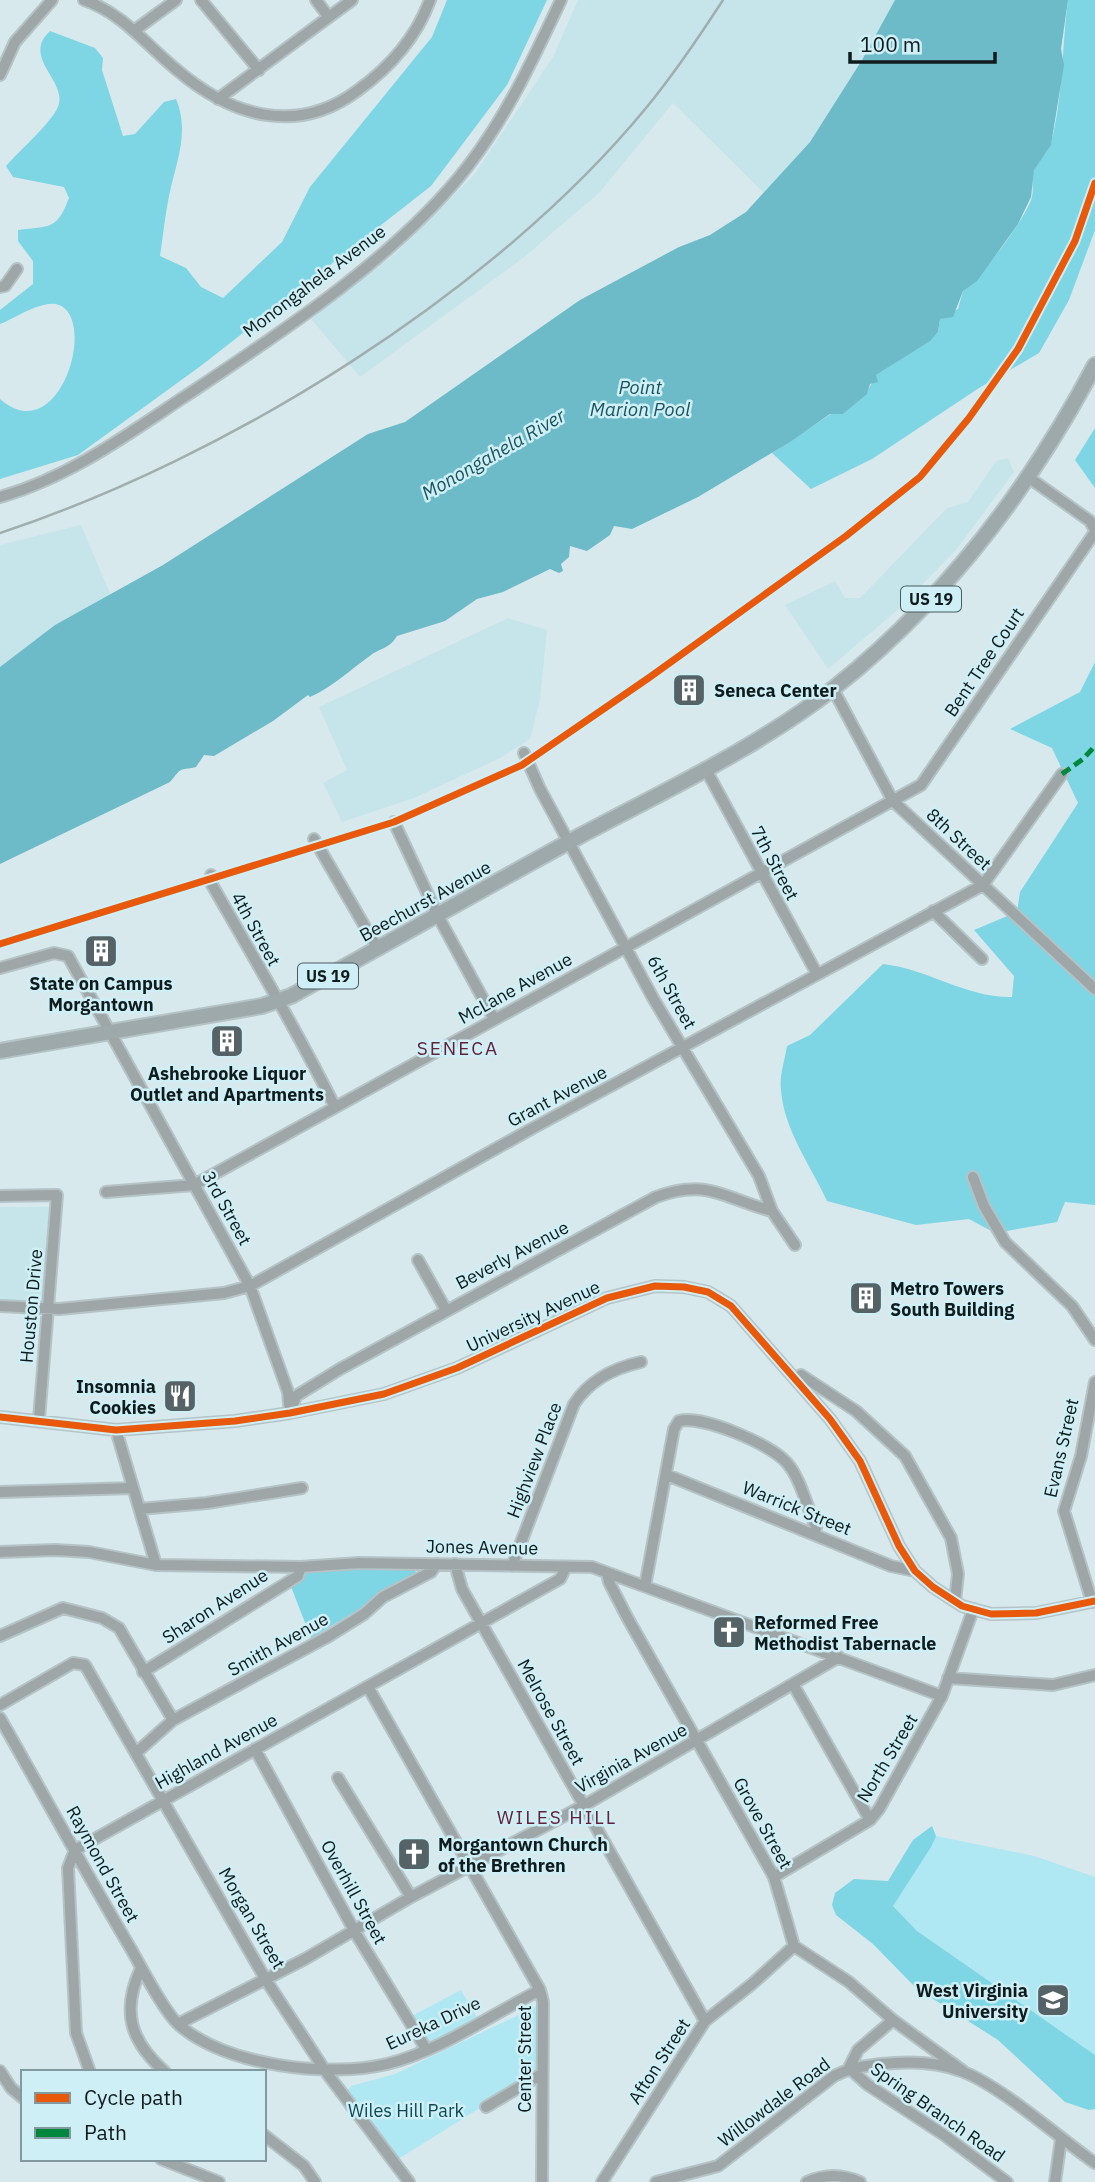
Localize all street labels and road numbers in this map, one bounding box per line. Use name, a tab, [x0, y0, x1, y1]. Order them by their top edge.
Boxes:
street label: Monongahela Avenue	[238, 220, 390, 342]
road number: US 19	[901, 586, 961, 612]
street label: Bent Tree Court	[939, 603, 1029, 721]
street label: 8th Street	[922, 803, 996, 875]
street label: 7th Street	[746, 822, 804, 904]
street label: Beechurst Avenue	[355, 855, 495, 947]
street label: 4th Street	[226, 888, 286, 970]
street label: McLane Avenue	[454, 947, 576, 1029]
street label: 6th Street	[642, 951, 702, 1033]
road number: US 19	[298, 964, 358, 988]
street label: Grant Avenue	[503, 1060, 611, 1132]
street label: 3rd Street	[197, 1167, 257, 1249]
street label: Beverly Avenue	[452, 1216, 573, 1294]
street label: Houston Drive	[15, 1248, 47, 1364]
street label: University Avenue	[462, 1275, 604, 1357]
street label: Evans Street	[1038, 1396, 1084, 1500]
street label: Highview Place	[501, 1399, 567, 1521]
street label: Warrick Street	[739, 1476, 855, 1540]
street label: Jones Avenue	[426, 1535, 539, 1559]
street label: Sharon Avenue	[158, 1563, 272, 1649]
street label: Smith Avenue	[224, 1607, 332, 1681]
street label: Melrose Street	[512, 1655, 590, 1769]
street label: Highland Avenue	[151, 1708, 281, 1794]
street label: North Street	[851, 1709, 923, 1807]
street label: Virginia Avenue	[571, 1718, 691, 1798]
street label: Grove Street	[728, 1773, 798, 1873]
street label: Raymond Street	[61, 1802, 145, 1926]
street label: Overhill Street	[316, 1836, 392, 1948]
street label: Morgan Street	[214, 1863, 290, 1973]
street label: Eureka Drive	[382, 1991, 484, 2055]
street label: Center Street	[513, 2005, 536, 2113]
street label: Afton Street	[623, 2014, 695, 2108]
street label: Willowdale Road	[713, 2052, 835, 2152]
street label: Spring Branch Road	[866, 2057, 1010, 2167]

